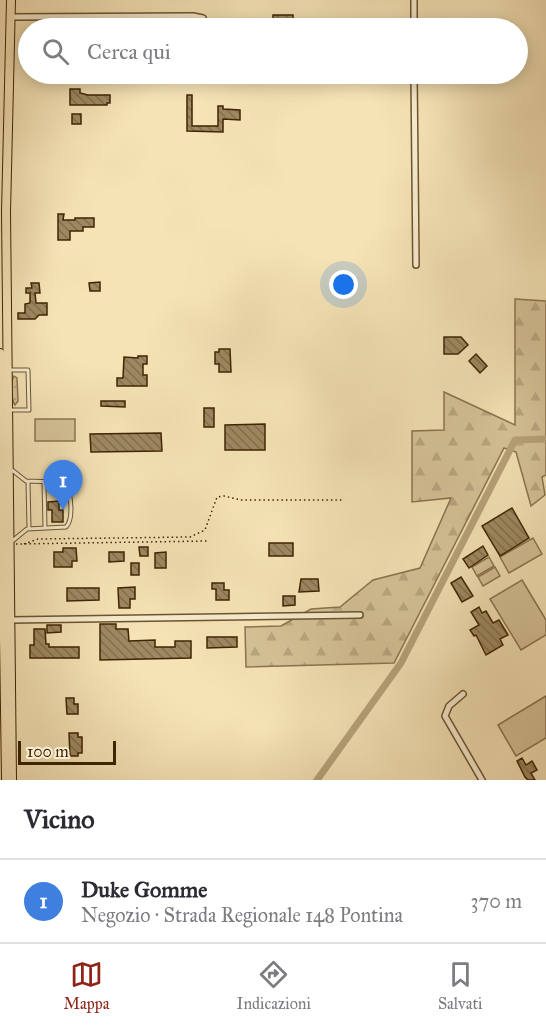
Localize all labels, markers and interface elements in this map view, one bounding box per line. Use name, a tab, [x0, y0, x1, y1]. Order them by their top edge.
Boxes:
search box	[18, 18, 528, 84]
icon: search	[39, 35, 72, 68]
text: Cerca qui	[87, 38, 171, 65]
your location	[329, 270, 358, 299]
pin: 1	[44, 460, 82, 510]
scale bar	[18, 738, 116, 766]
text: 100 m	[27, 742, 69, 761]
text: Vicino	[24, 803, 95, 835]
text: Duke Gomme	[81, 876, 207, 903]
text: 1	[40, 889, 47, 913]
text: 370 m	[471, 889, 522, 913]
text: Negozio · Strada Regionale 148 Pontina	[81, 903, 403, 927]
tab: Mappa	[64, 958, 110, 1013]
tab: Indicazioni	[237, 958, 311, 1013]
tab: Salvati	[438, 958, 482, 1013]

